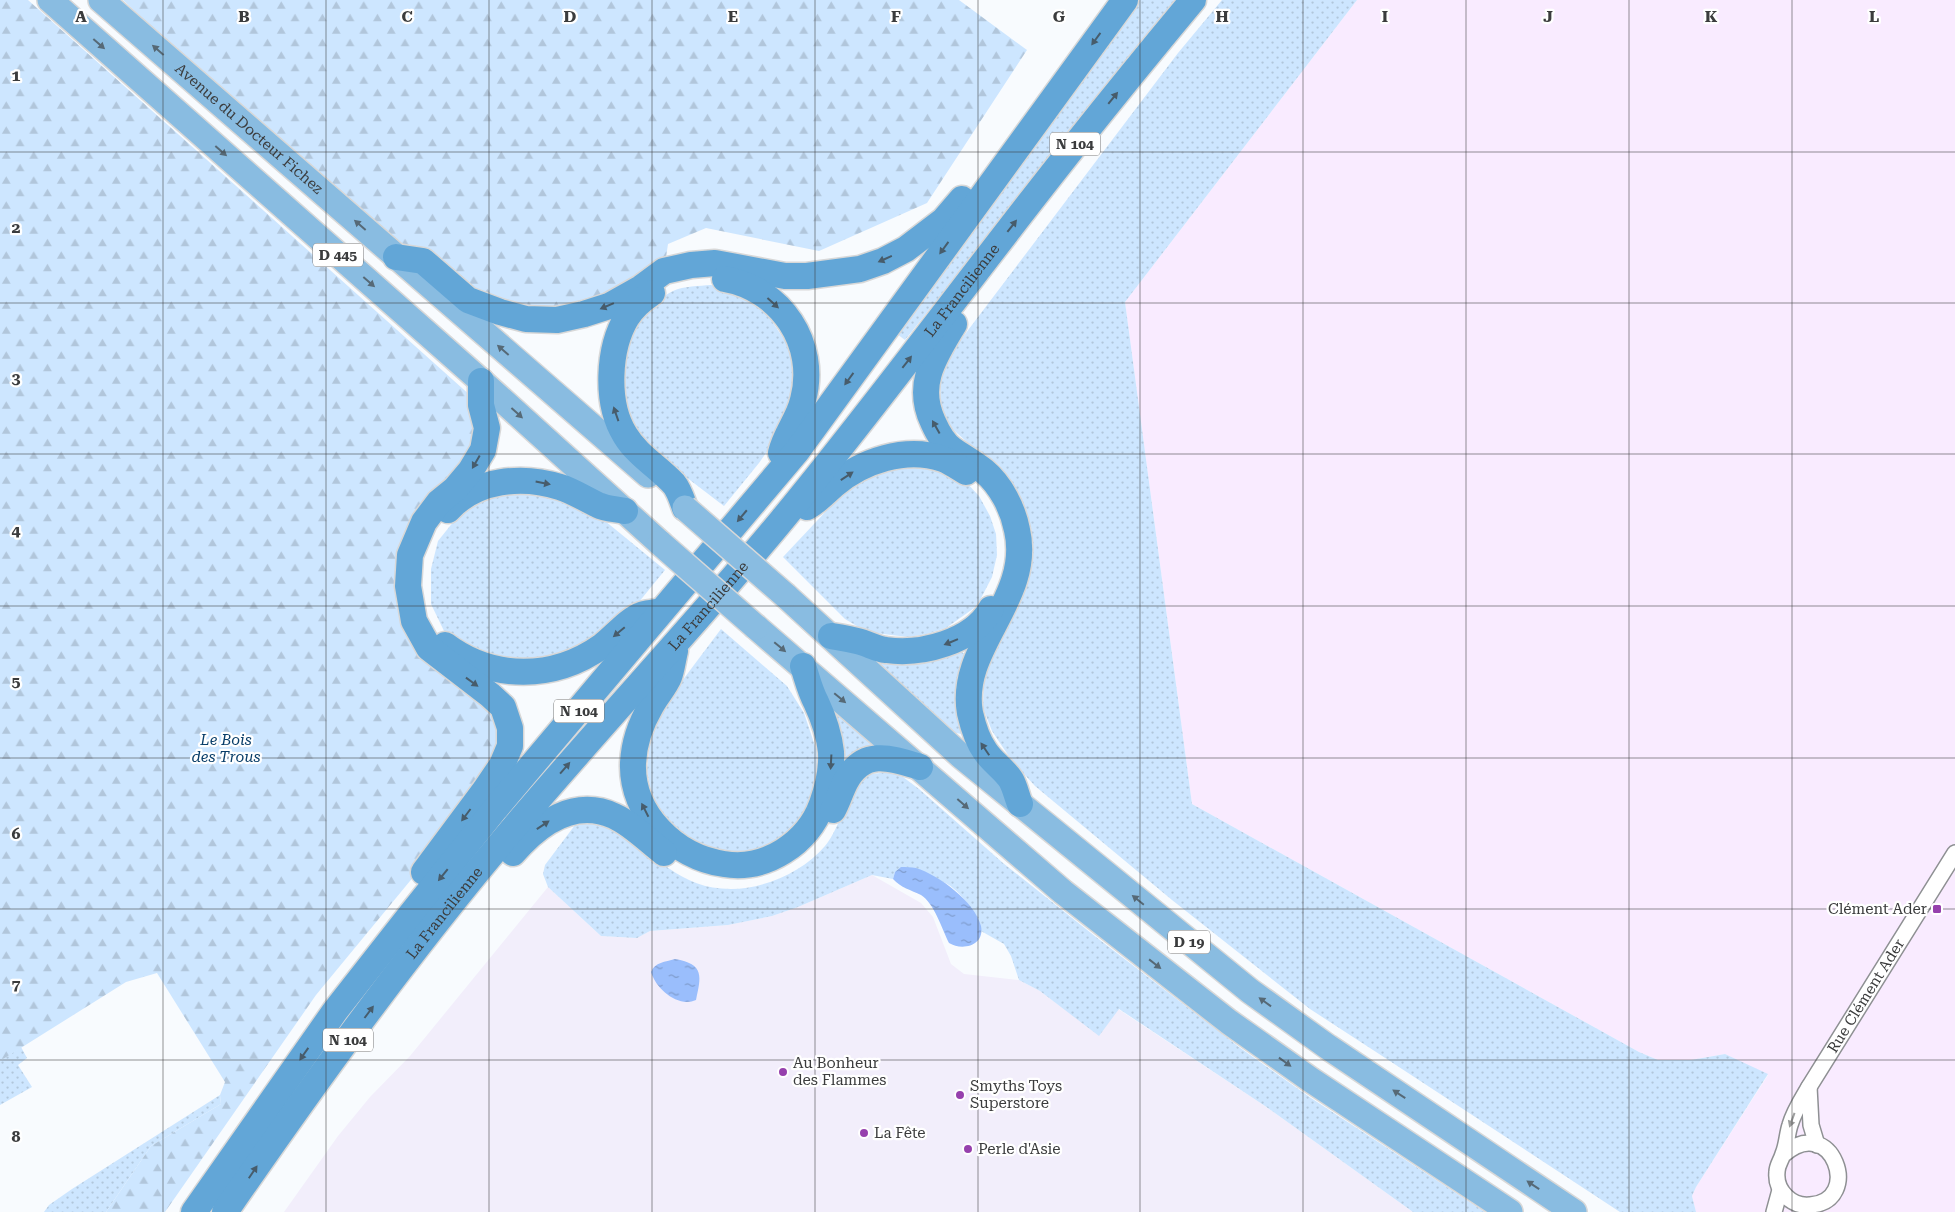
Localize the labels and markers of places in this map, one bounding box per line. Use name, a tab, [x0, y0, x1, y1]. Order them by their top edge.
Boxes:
place label: Clément Ader	[1828, 900, 1927, 918]
marker: Clément Ader	[1931, 903, 1943, 915]
place label: Au Bonheur des Flammes	[793, 1054, 886, 1089]
marker: Au Bonheur des Flammes	[777, 1066, 789, 1078]
place label: Smyths Toys Superstore	[970, 1077, 1062, 1112]
marker: Smyths Toys Superstore	[954, 1089, 966, 1101]
place label: La Fête	[874, 1124, 926, 1142]
marker: La Fête	[858, 1127, 870, 1139]
place label: Perle d'Asie	[978, 1140, 1061, 1158]
marker: Perle d'Asie	[962, 1143, 974, 1155]

